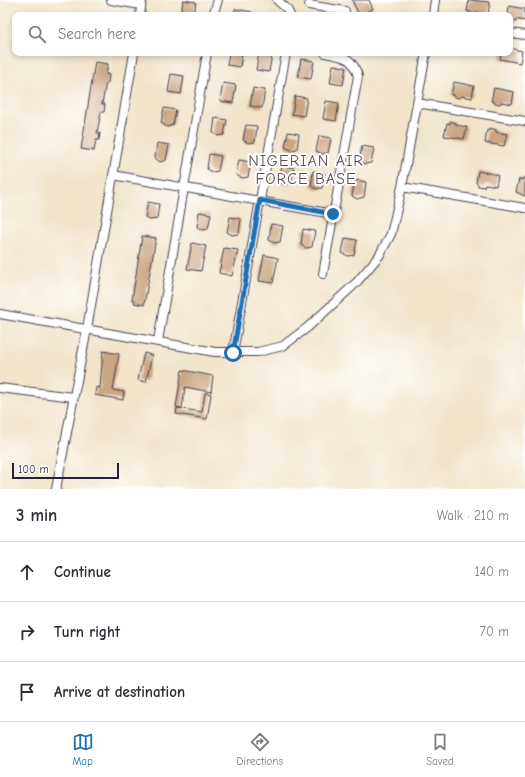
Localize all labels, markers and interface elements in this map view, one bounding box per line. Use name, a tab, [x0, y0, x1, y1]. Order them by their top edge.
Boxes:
search box	[12, 12, 513, 56]
icon: search	[26, 23, 48, 45]
text: Search here	[58, 25, 136, 43]
district label: NIGERIAN AIR FORCE BASE	[248, 152, 364, 188]
route end	[324, 205, 342, 223]
route start	[224, 344, 242, 362]
scale bar	[12, 461, 119, 480]
text: 100 m	[18, 463, 49, 476]
text: 3 min	[16, 506, 57, 525]
text: Walk · 210 m	[437, 508, 509, 523]
icon: ahead	[16, 561, 38, 583]
text: Continue	[54, 563, 111, 581]
text: 140 m	[475, 564, 509, 579]
icon: right	[16, 621, 38, 643]
text: Turn right	[54, 623, 120, 641]
text: 70 m	[480, 624, 509, 639]
icon: arrive	[16, 681, 38, 703]
text: Arrive at destination	[54, 683, 185, 701]
tab: Map	[72, 731, 94, 768]
tab: Directions	[237, 731, 283, 768]
tab: Saved	[426, 731, 453, 768]

